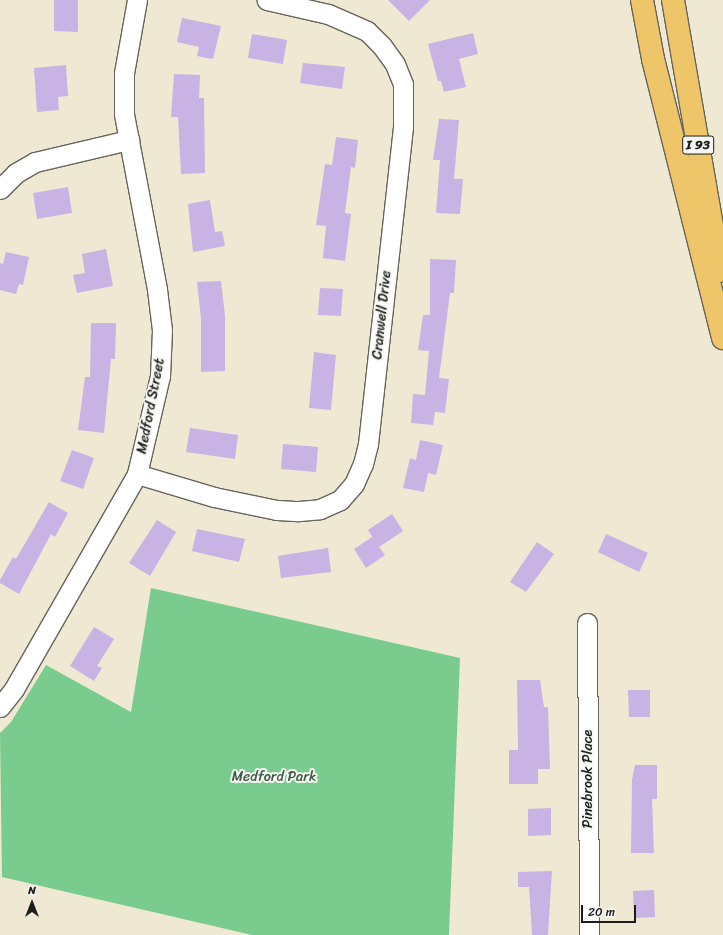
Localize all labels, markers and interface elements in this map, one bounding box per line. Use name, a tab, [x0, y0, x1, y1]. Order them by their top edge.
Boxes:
road number: I 93	[682, 134, 714, 156]
street label: Cranwell Drive	[369, 270, 395, 360]
street label: Medford Street	[134, 357, 168, 455]
street label: Pinebrook Place	[580, 729, 596, 829]
park label: Medford Park	[232, 769, 316, 785]
text: N	[28, 881, 36, 900]
north arrow	[12, 883, 52, 923]
scale bar	[583, 897, 638, 923]
text: 20 m	[588, 901, 615, 923]

